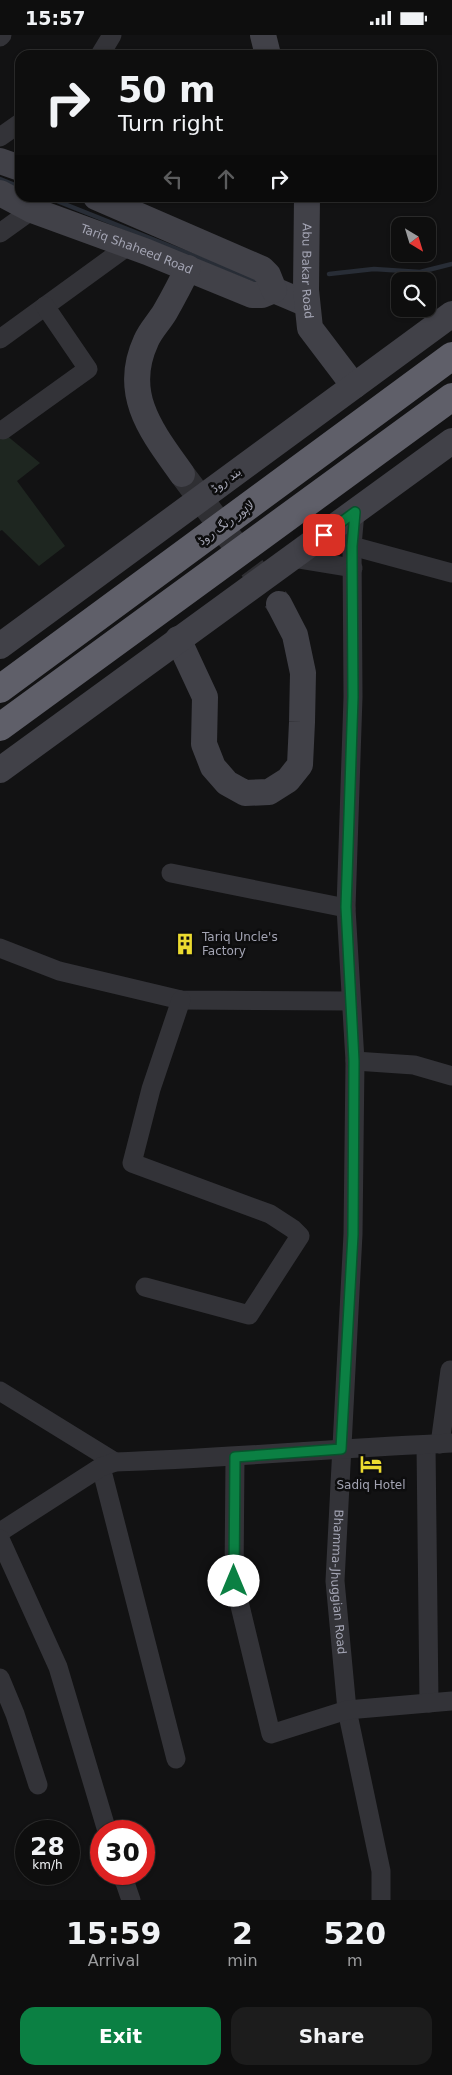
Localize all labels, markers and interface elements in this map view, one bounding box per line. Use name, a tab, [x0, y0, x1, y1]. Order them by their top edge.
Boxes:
text: 15:57	[25, 7, 85, 29]
icon: right	[35, 70, 100, 135]
text: 50 m	[118, 70, 215, 110]
text: Turn right	[118, 111, 223, 136]
icon: left	[159, 165, 187, 193]
icon: ahead	[212, 165, 240, 193]
icon: right	[265, 165, 293, 193]
north arrow	[391, 217, 436, 263]
map controls	[391, 217, 436, 317]
street label: Tariq Shaheed Road	[78, 221, 195, 277]
street label: Abu Bakar Road	[299, 223, 316, 320]
button: search	[391, 272, 436, 317]
street label: بند روڈ	[208, 464, 244, 496]
street label: لاہور رنگ روڈ	[195, 498, 258, 549]
pin	[303, 514, 345, 556]
icon: arrive	[310, 521, 338, 549]
place label: Tariq Uncle's Factory	[201, 930, 278, 958]
building icon: Tariq Uncle's Factory	[172, 931, 198, 957]
hotel icon: Sadiq Hotel	[358, 1451, 384, 1477]
place label: Sadiq Hotel	[336, 1478, 406, 1492]
street label: Bhamma-Jhuggian Road	[328, 1509, 349, 1655]
position arrow	[207, 1554, 259, 1606]
speed limit sign: 30	[90, 1820, 155, 1885]
text: 28	[30, 1832, 65, 1861]
text: km/h	[32, 1858, 63, 1872]
text: 15:59	[66, 1916, 161, 1951]
text: 2	[232, 1916, 253, 1951]
text: 520	[323, 1916, 386, 1951]
text: Arrival	[88, 1951, 140, 1970]
text: min	[227, 1951, 258, 1970]
text: m	[347, 1951, 363, 1970]
button: Exit	[20, 2007, 221, 2065]
button: Share	[231, 2007, 432, 2065]

